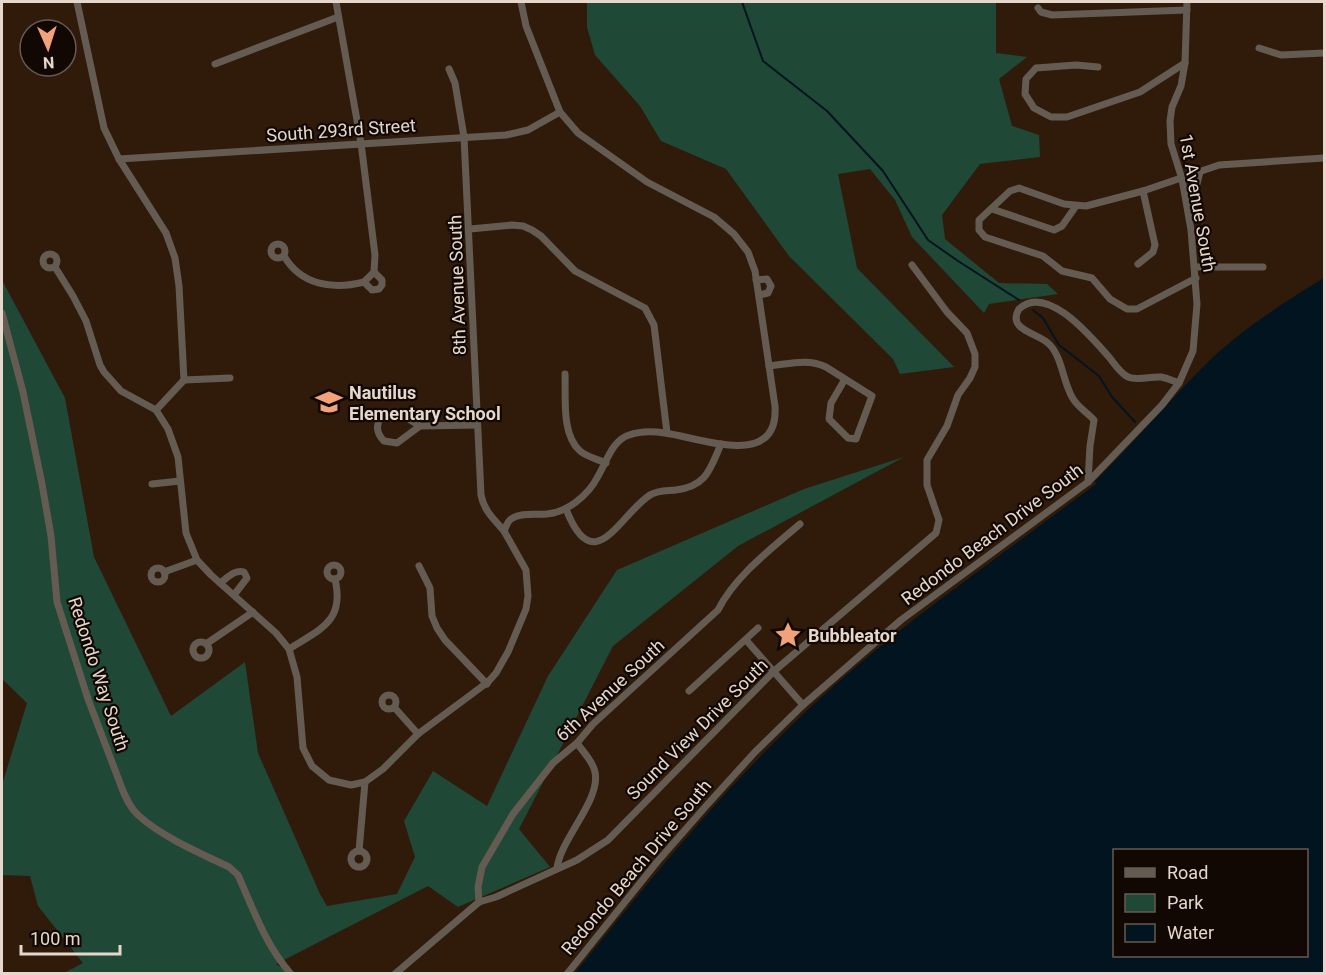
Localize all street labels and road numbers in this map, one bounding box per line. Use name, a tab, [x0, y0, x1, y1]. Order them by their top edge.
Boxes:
street label: South 293rd Street	[266, 114, 416, 146]
street label: 1st Avenue South	[1176, 132, 1220, 274]
street label: 8th Avenue South	[444, 214, 470, 356]
street label: Redondo Beach Drive South	[897, 459, 1087, 609]
street label: Redondo Way South	[64, 594, 134, 754]
street label: 6th Avenue South	[552, 634, 668, 746]
street label: Sound View Drive South	[622, 654, 772, 804]
street label: Redondo Beach Drive South	[557, 775, 715, 959]

